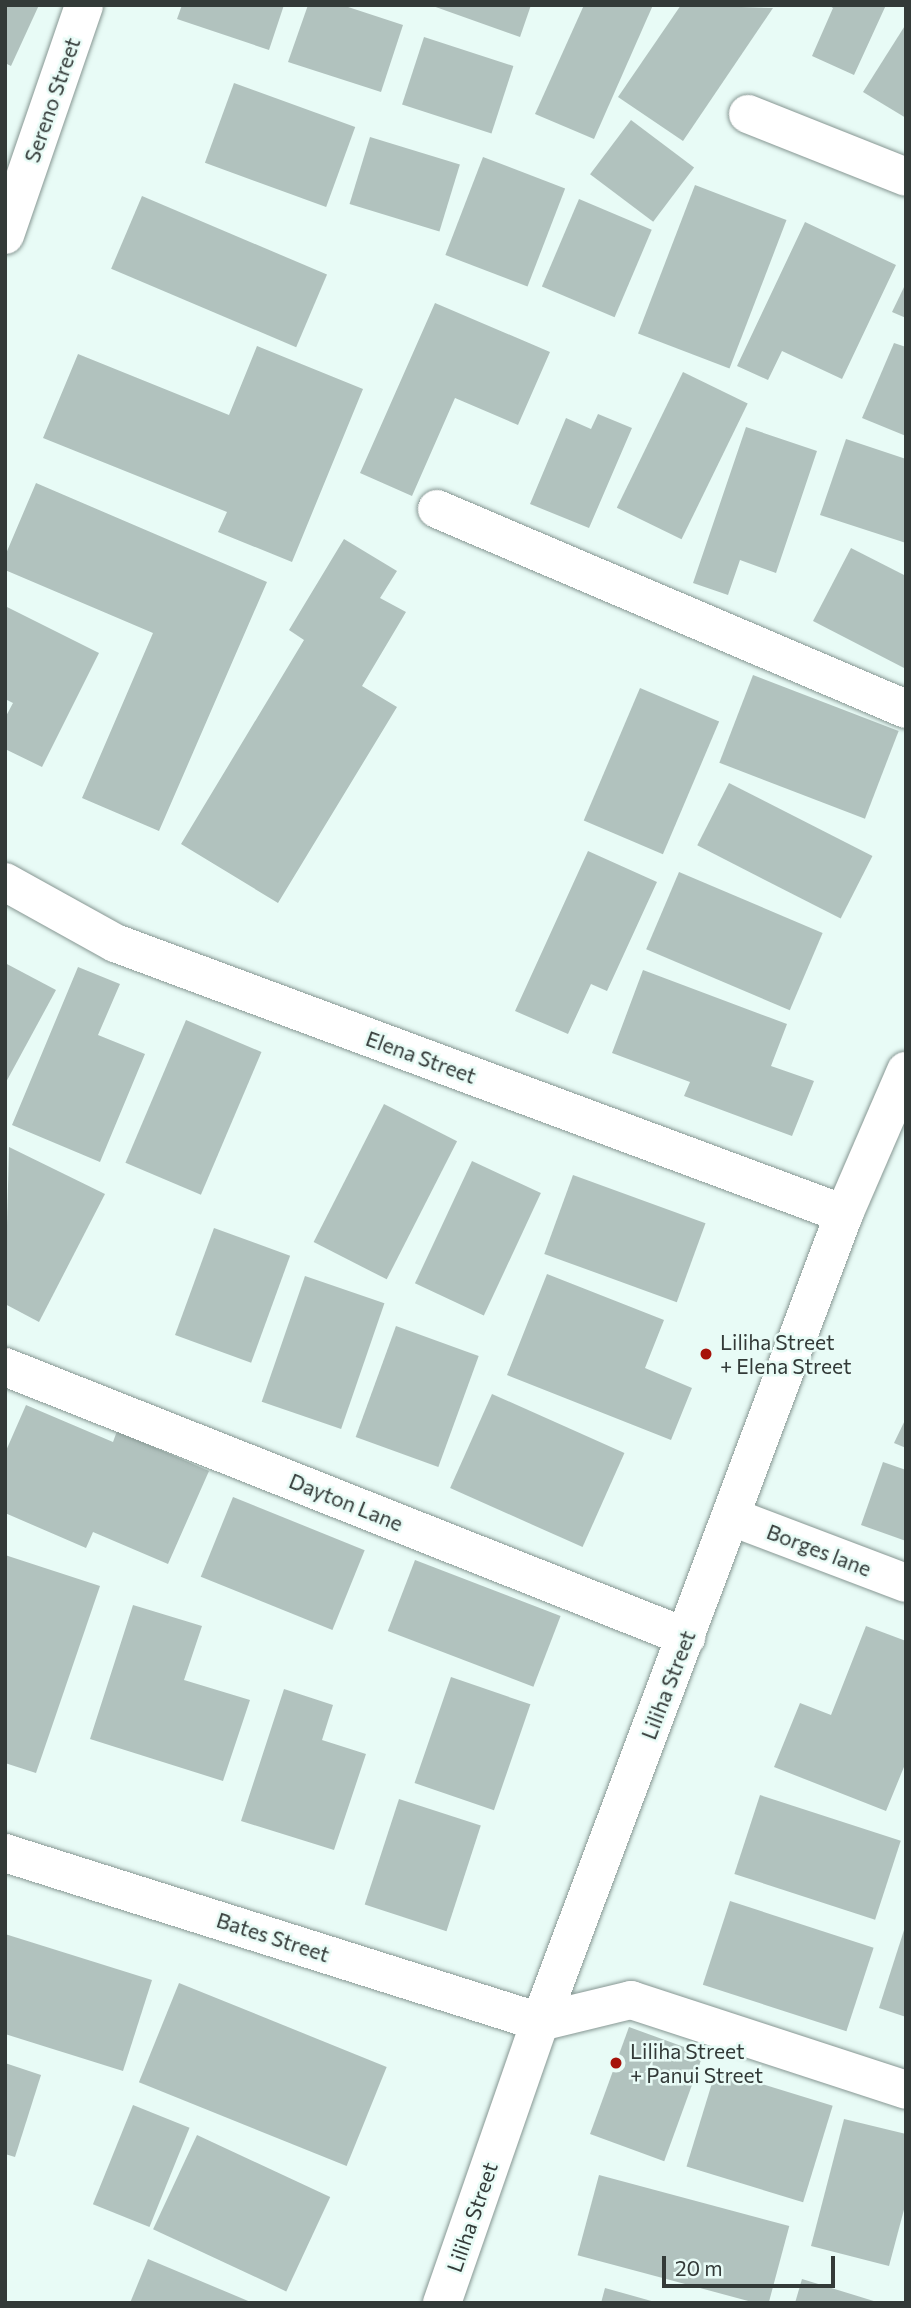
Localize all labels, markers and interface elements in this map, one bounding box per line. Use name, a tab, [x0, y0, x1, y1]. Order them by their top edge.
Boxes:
street label: Sereno Street	[19, 34, 85, 166]
street label: Elena Street	[363, 1025, 479, 1089]
place label: Liliha Street + Elena Street	[720, 1329, 852, 1379]
marker: Liliha Street + Elena Street	[698, 1346, 714, 1362]
street label: Dayton Lane	[286, 1468, 406, 1536]
street label: Borges lane	[763, 1519, 875, 1581]
street label: Liliha Street	[636, 1627, 700, 1743]
street label: Bates Street	[213, 1907, 333, 1967]
place label: Liliha Street + Panui Street	[630, 2038, 763, 2088]
marker: Liliha Street + Panui Street	[608, 2055, 624, 2071]
street label: Liliha Street	[441, 2159, 503, 2275]
scale bar	[666, 2242, 839, 2286]
text: 20 m	[675, 2255, 723, 2280]

